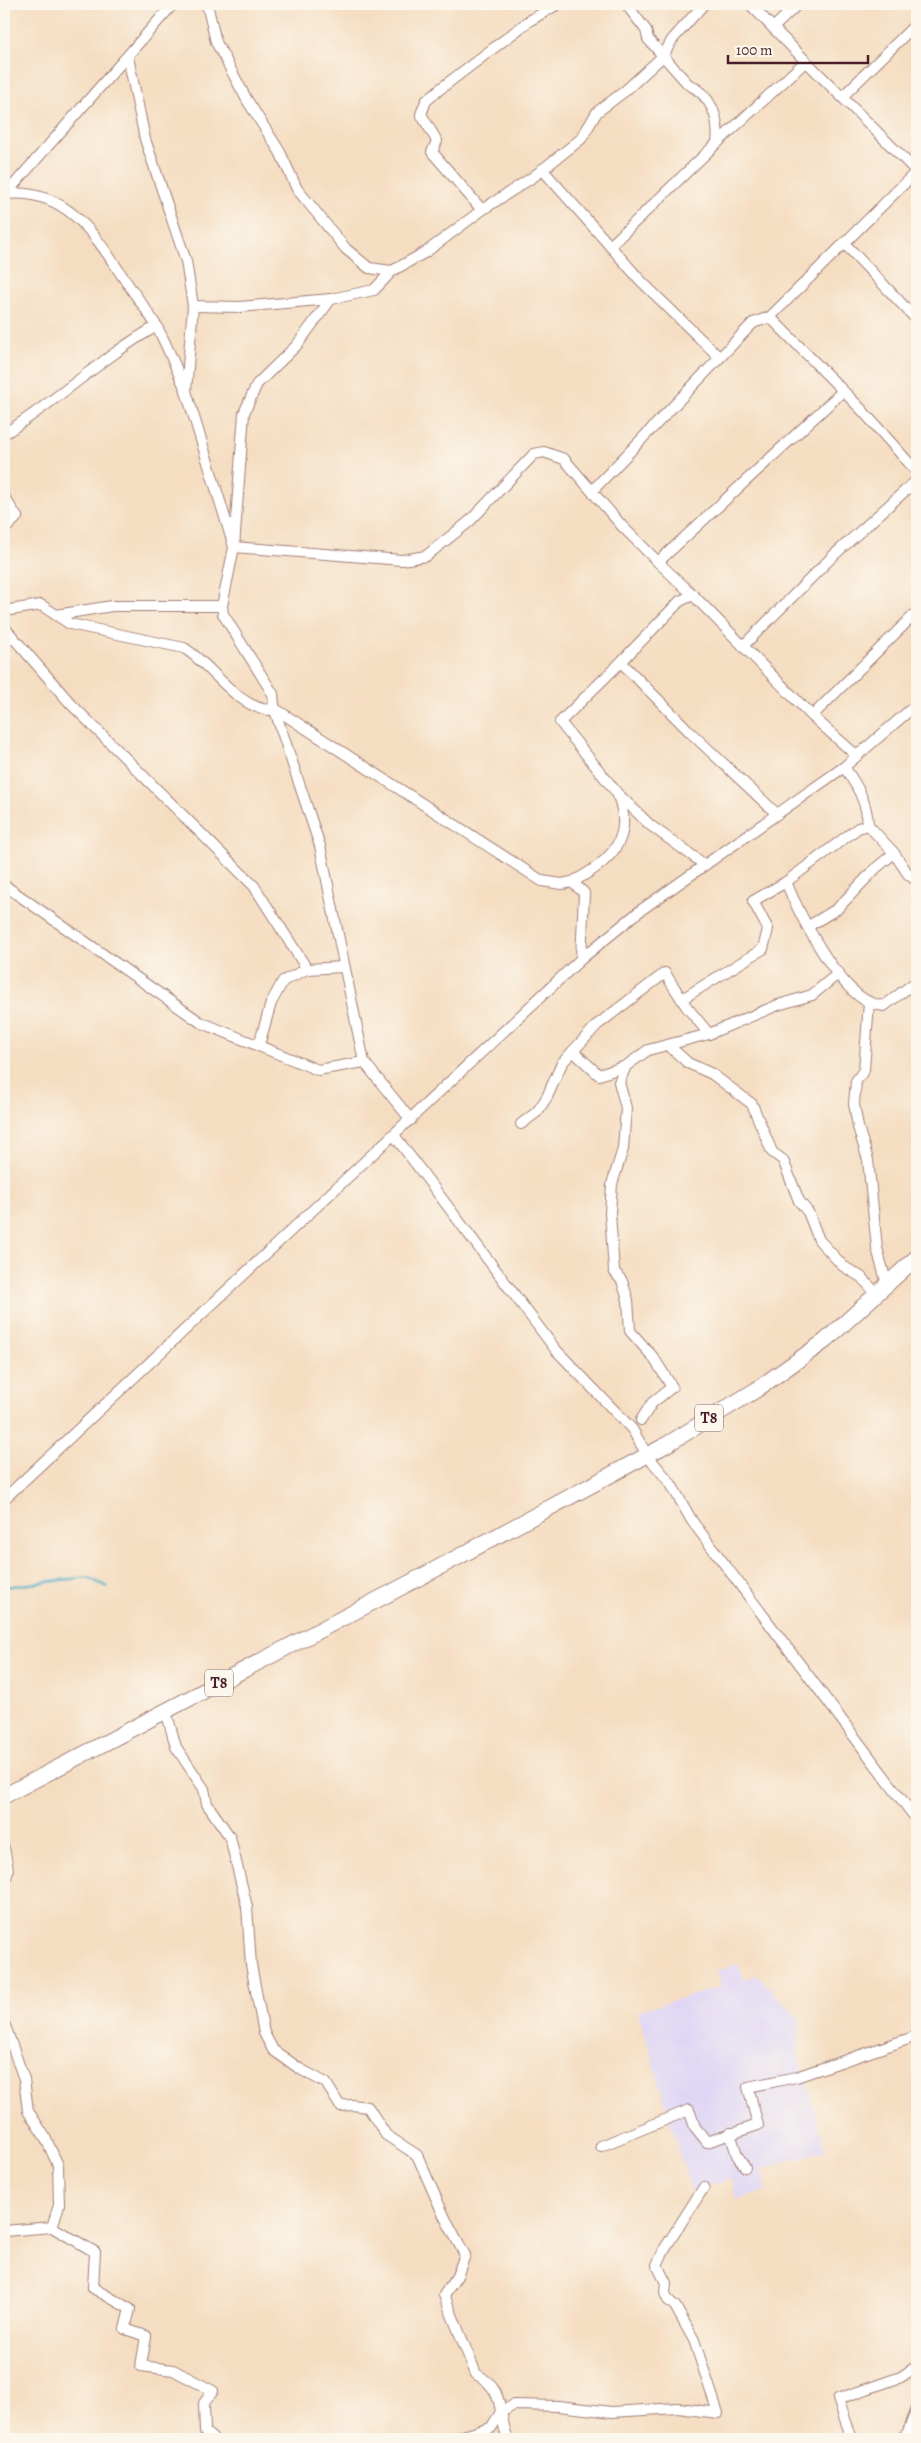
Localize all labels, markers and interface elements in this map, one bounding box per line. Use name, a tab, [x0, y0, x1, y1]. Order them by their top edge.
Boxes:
scale bar	[728, 32, 868, 64]
text: 100 m	[736, 40, 773, 60]
road number: T8	[695, 1405, 723, 1432]
road number: T8	[205, 1670, 233, 1696]

